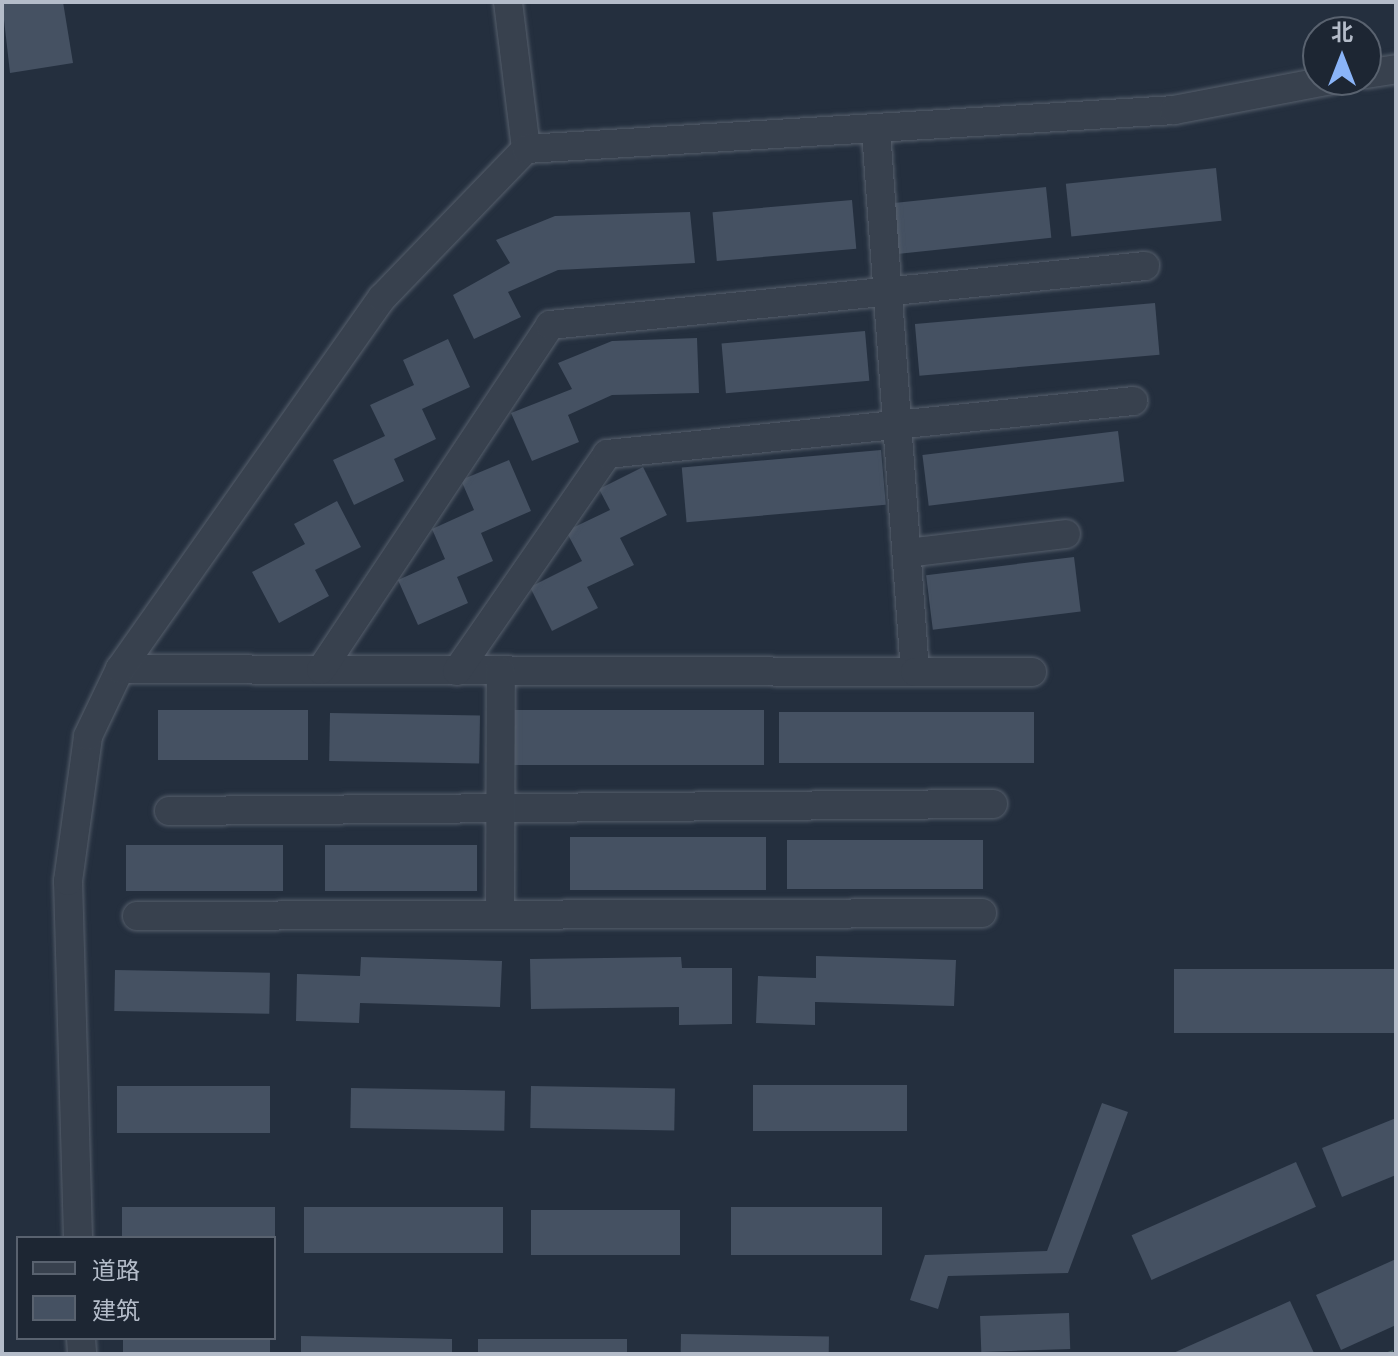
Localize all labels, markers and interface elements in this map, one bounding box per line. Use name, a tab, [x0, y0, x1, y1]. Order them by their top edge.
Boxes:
north arrow	[1302, 16, 1382, 96]
text: 北	[1331, 20, 1353, 47]
legend	[16, 1236, 276, 1340]
text: 道路	[92, 1257, 140, 1286]
text: 建筑	[92, 1297, 140, 1326]

